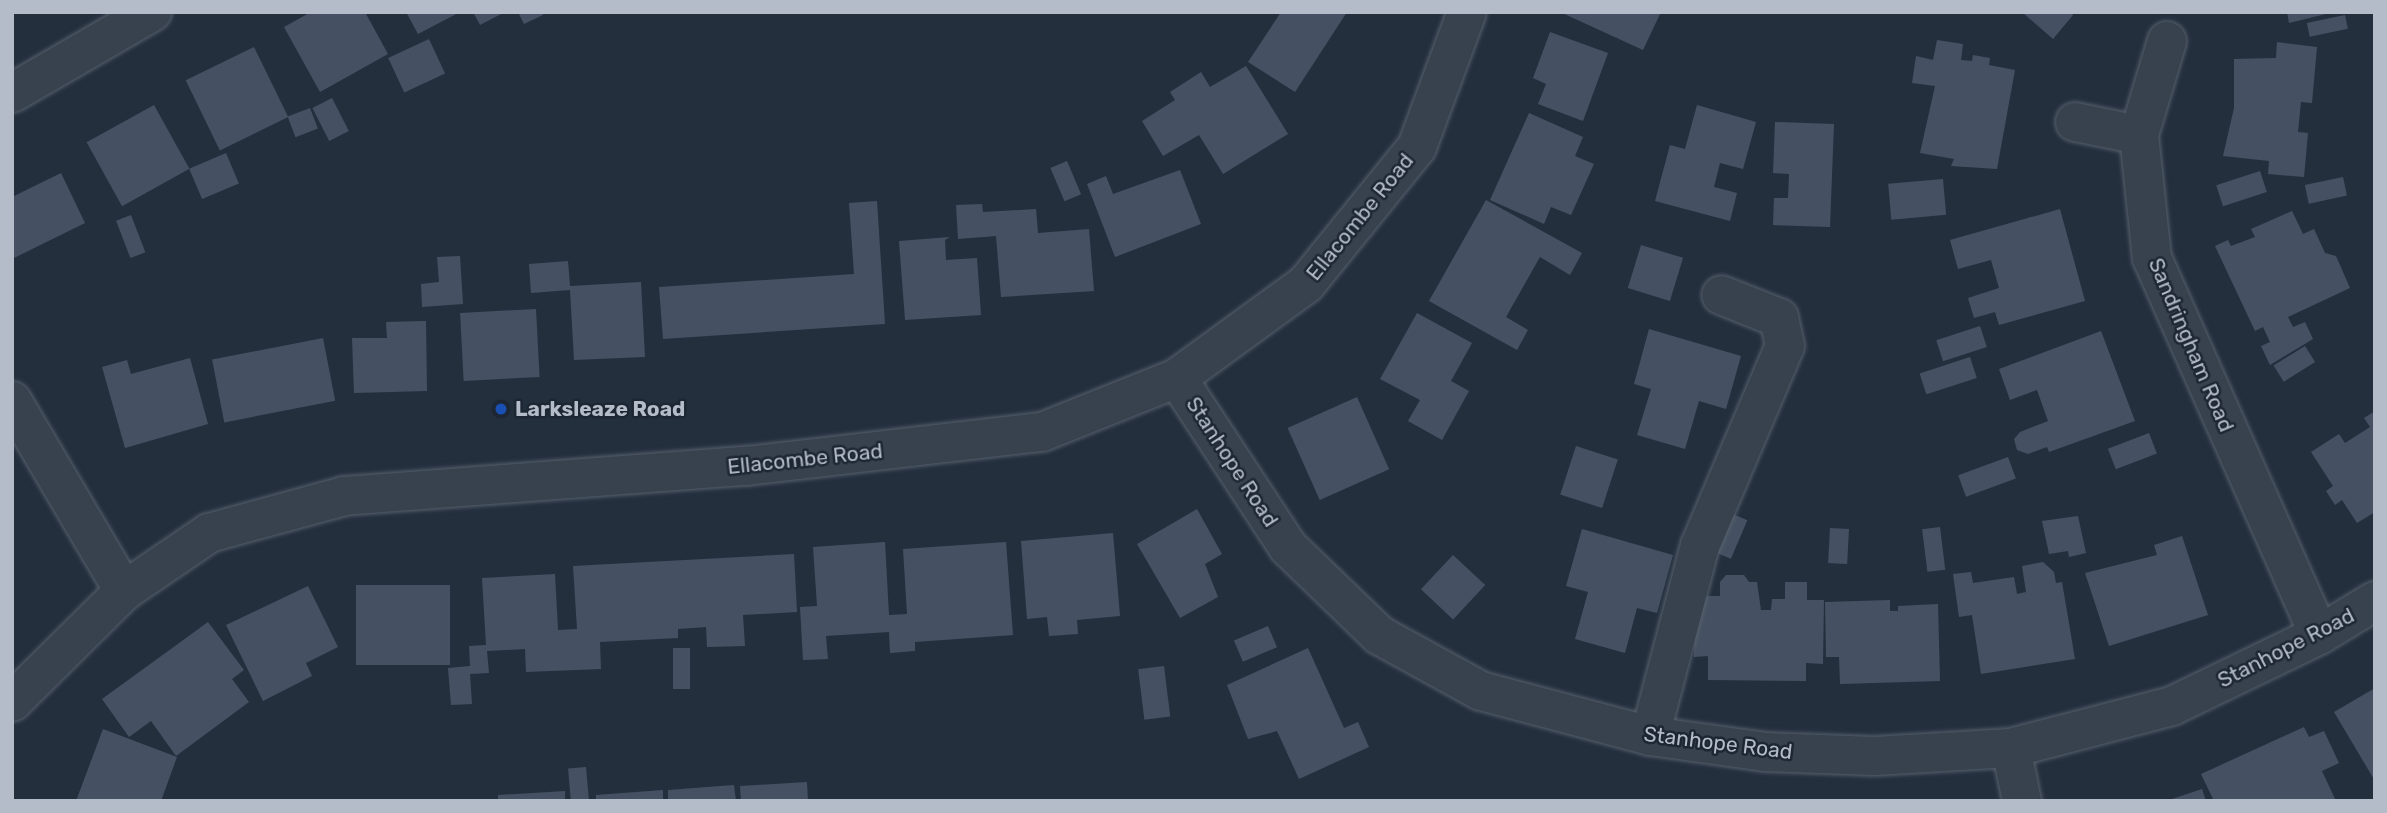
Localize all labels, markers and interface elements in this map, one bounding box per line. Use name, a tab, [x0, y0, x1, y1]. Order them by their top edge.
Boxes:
street label: Ellacombe Road	[1301, 148, 1419, 286]
street label: Sandringham Road	[2143, 254, 2239, 436]
street label: Stanhope Road	[1181, 392, 1283, 532]
place label: Larksleaze Road	[515, 396, 685, 422]
marker: Larksleaze Road	[493, 401, 509, 417]
street label: Ellacombe Road	[726, 438, 884, 480]
street label: Stanhope Road	[2214, 603, 2358, 693]
street label: Stanhope Road	[1642, 721, 1794, 765]

